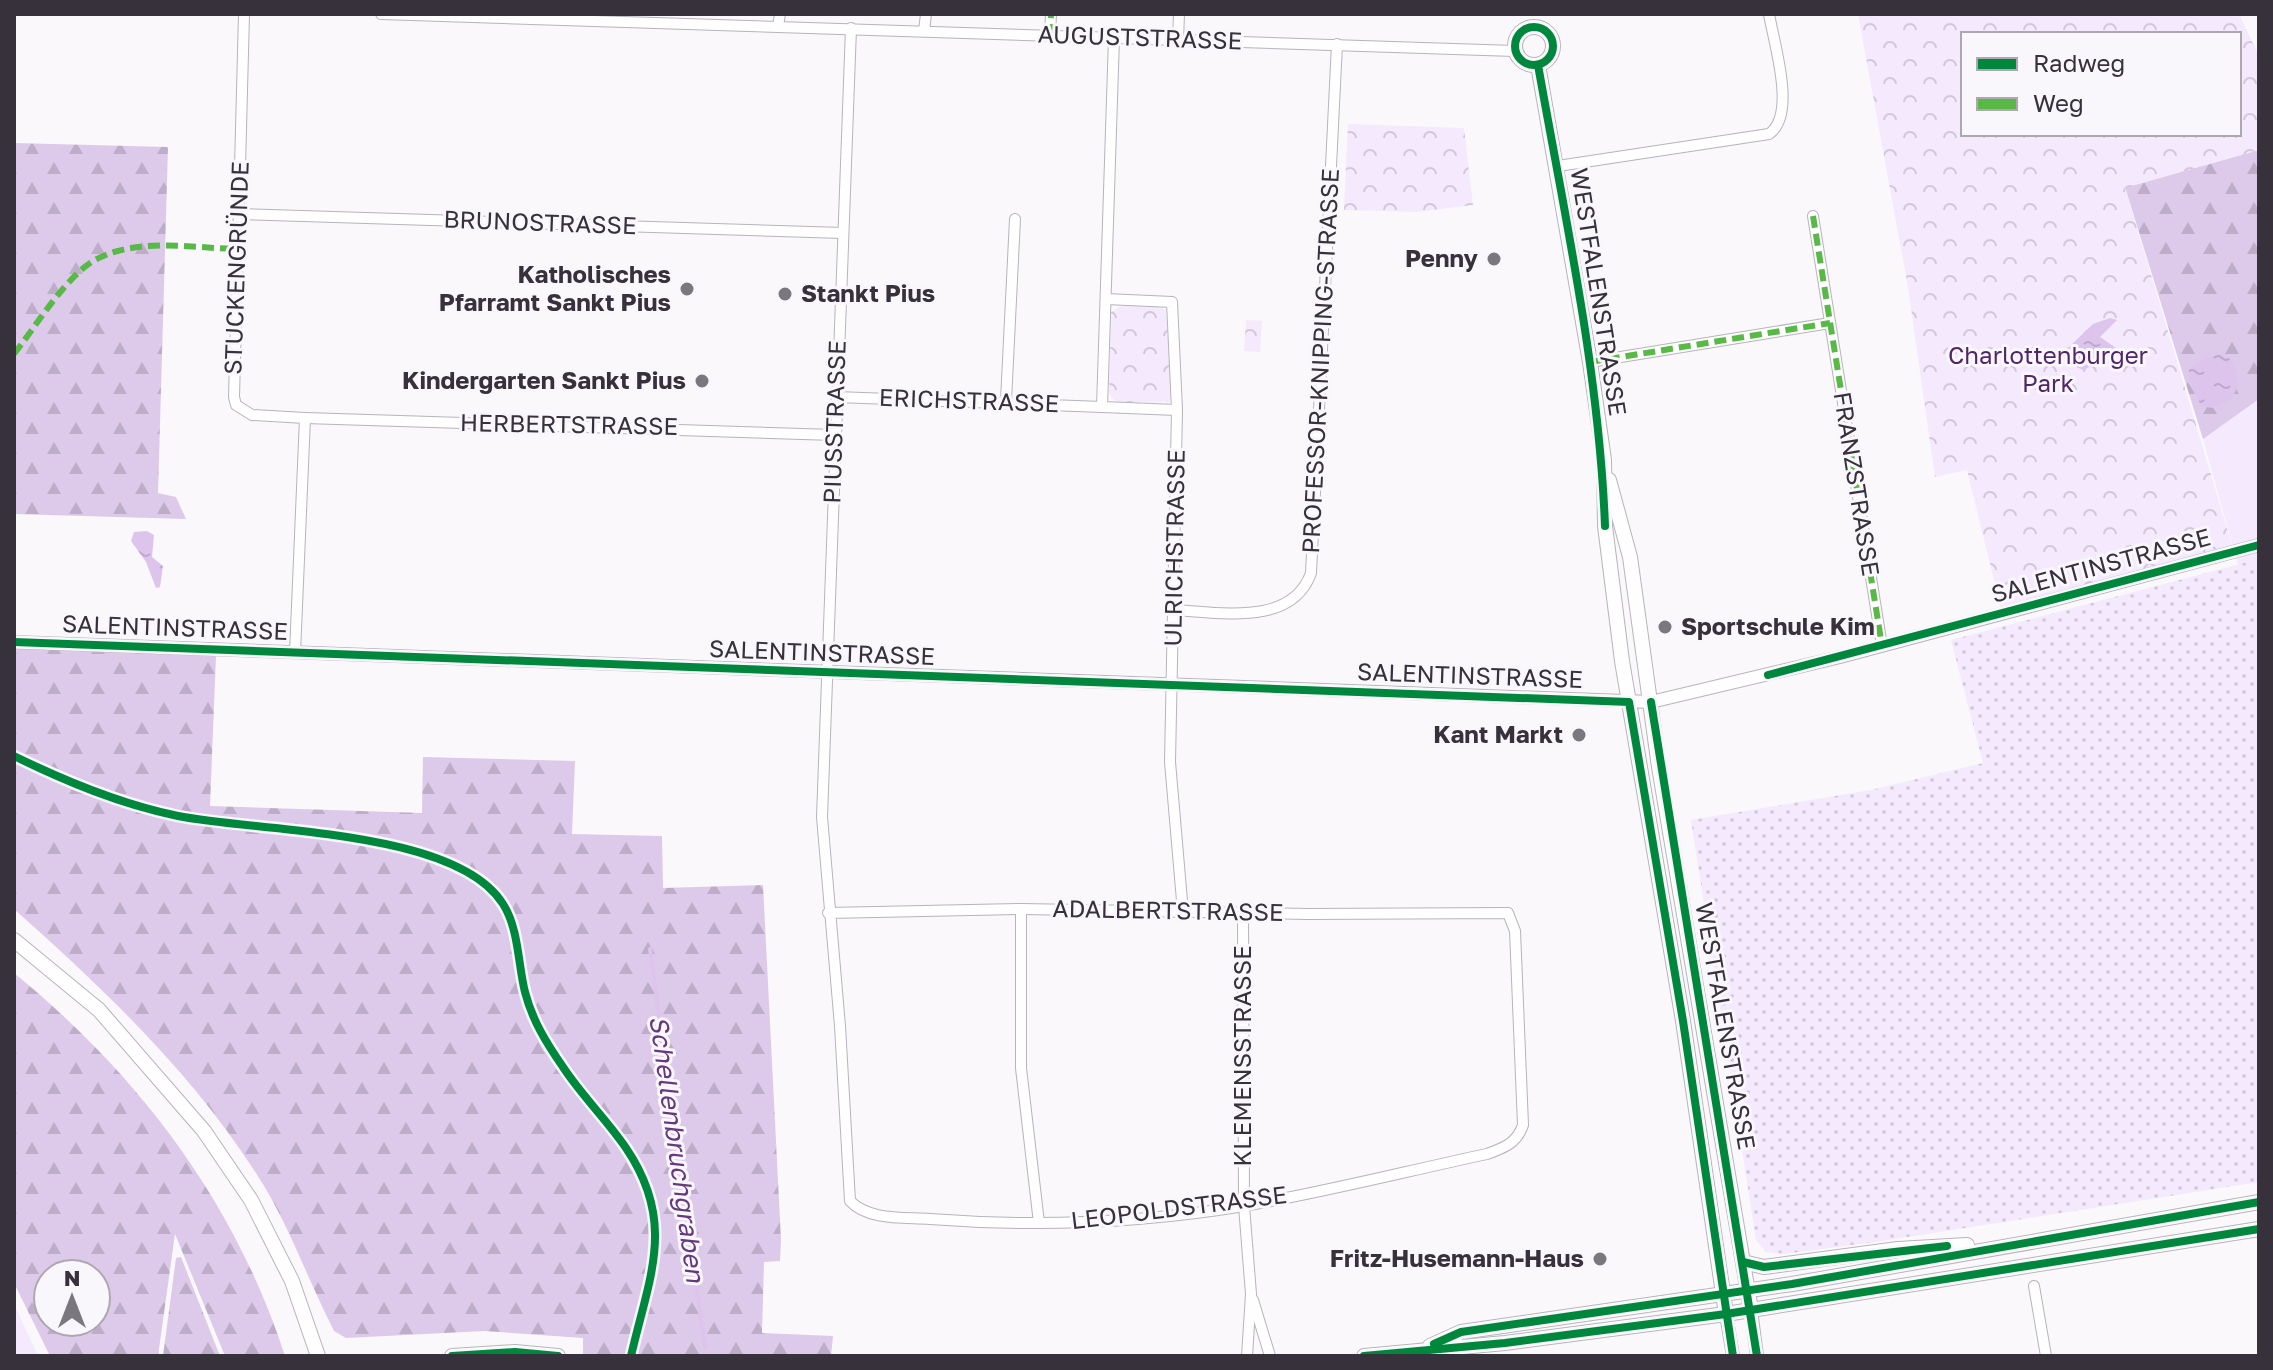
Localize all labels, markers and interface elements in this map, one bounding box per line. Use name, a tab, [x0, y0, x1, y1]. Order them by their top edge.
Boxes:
street label: AUGUSTSTRASSE	[1037, 18, 1243, 55]
legend	[1961, 32, 2241, 136]
text: Radweg	[2033, 48, 2125, 77]
text: Weg	[2033, 88, 2084, 117]
street label: STUCKENGRÜNDE	[217, 161, 254, 375]
street label: WESTFALENSTRASSE	[1566, 166, 1633, 418]
street label: PROFESSOR-KNIPPING-STRASSE	[1295, 168, 1344, 554]
street label: BRUNOSTRASSE	[443, 204, 637, 239]
place label: Penny	[1405, 243, 1479, 272]
marker: Penny	[1485, 250, 1503, 268]
place label: Katholisches Pfarramt Sankt Pius	[439, 259, 671, 316]
place label: Stankt Pius	[801, 278, 935, 307]
marker: Katholisches Pfarramt Sankt Pius	[678, 280, 696, 298]
marker: Stankt Pius	[776, 285, 794, 303]
street label: PIUSSTRASSE	[816, 340, 851, 504]
park label: Charlottenburger Park	[1948, 340, 2148, 397]
place label: Kindergarten Sankt Pius	[402, 365, 686, 394]
marker: Kindergarten Sankt Pius	[693, 372, 711, 390]
street label: ERICHSTRASSE	[878, 382, 1060, 417]
street label: FRANZSTRASSE	[1829, 389, 1886, 578]
street label: HERBERTSTRASSE	[460, 407, 678, 440]
street label: ULRICHSTRASSE	[1157, 449, 1190, 647]
street label: SALENTINSTRASSE	[1988, 521, 2213, 608]
street label: SALENTINSTRASSE	[62, 608, 288, 645]
place label: Sportschule Kim	[1681, 611, 1875, 640]
marker: Sportschule Kim	[1656, 618, 1674, 636]
street label: SALENTINSTRASSE	[709, 633, 935, 670]
street label: SALENTINSTRASSE	[1357, 656, 1583, 693]
place label: Kant Markt	[1433, 719, 1563, 748]
marker: Kant Markt	[1570, 726, 1588, 744]
street label: ADALBERTSTRASSE	[1052, 893, 1284, 926]
street label: WESTFALENSTRASSE	[1690, 900, 1763, 1152]
street label: KLEMENSSTRASSE	[1227, 945, 1256, 1167]
water label: Schellenbruchgraben	[643, 1014, 712, 1285]
street label: LEOPOLDSTRASSE	[1069, 1179, 1289, 1234]
place label: Fritz-Husemann-Haus	[1330, 1243, 1584, 1272]
marker: Fritz-Husemann-Haus	[1591, 1250, 1609, 1268]
north arrow	[32, 1258, 112, 1338]
text: N	[64, 1264, 80, 1291]

